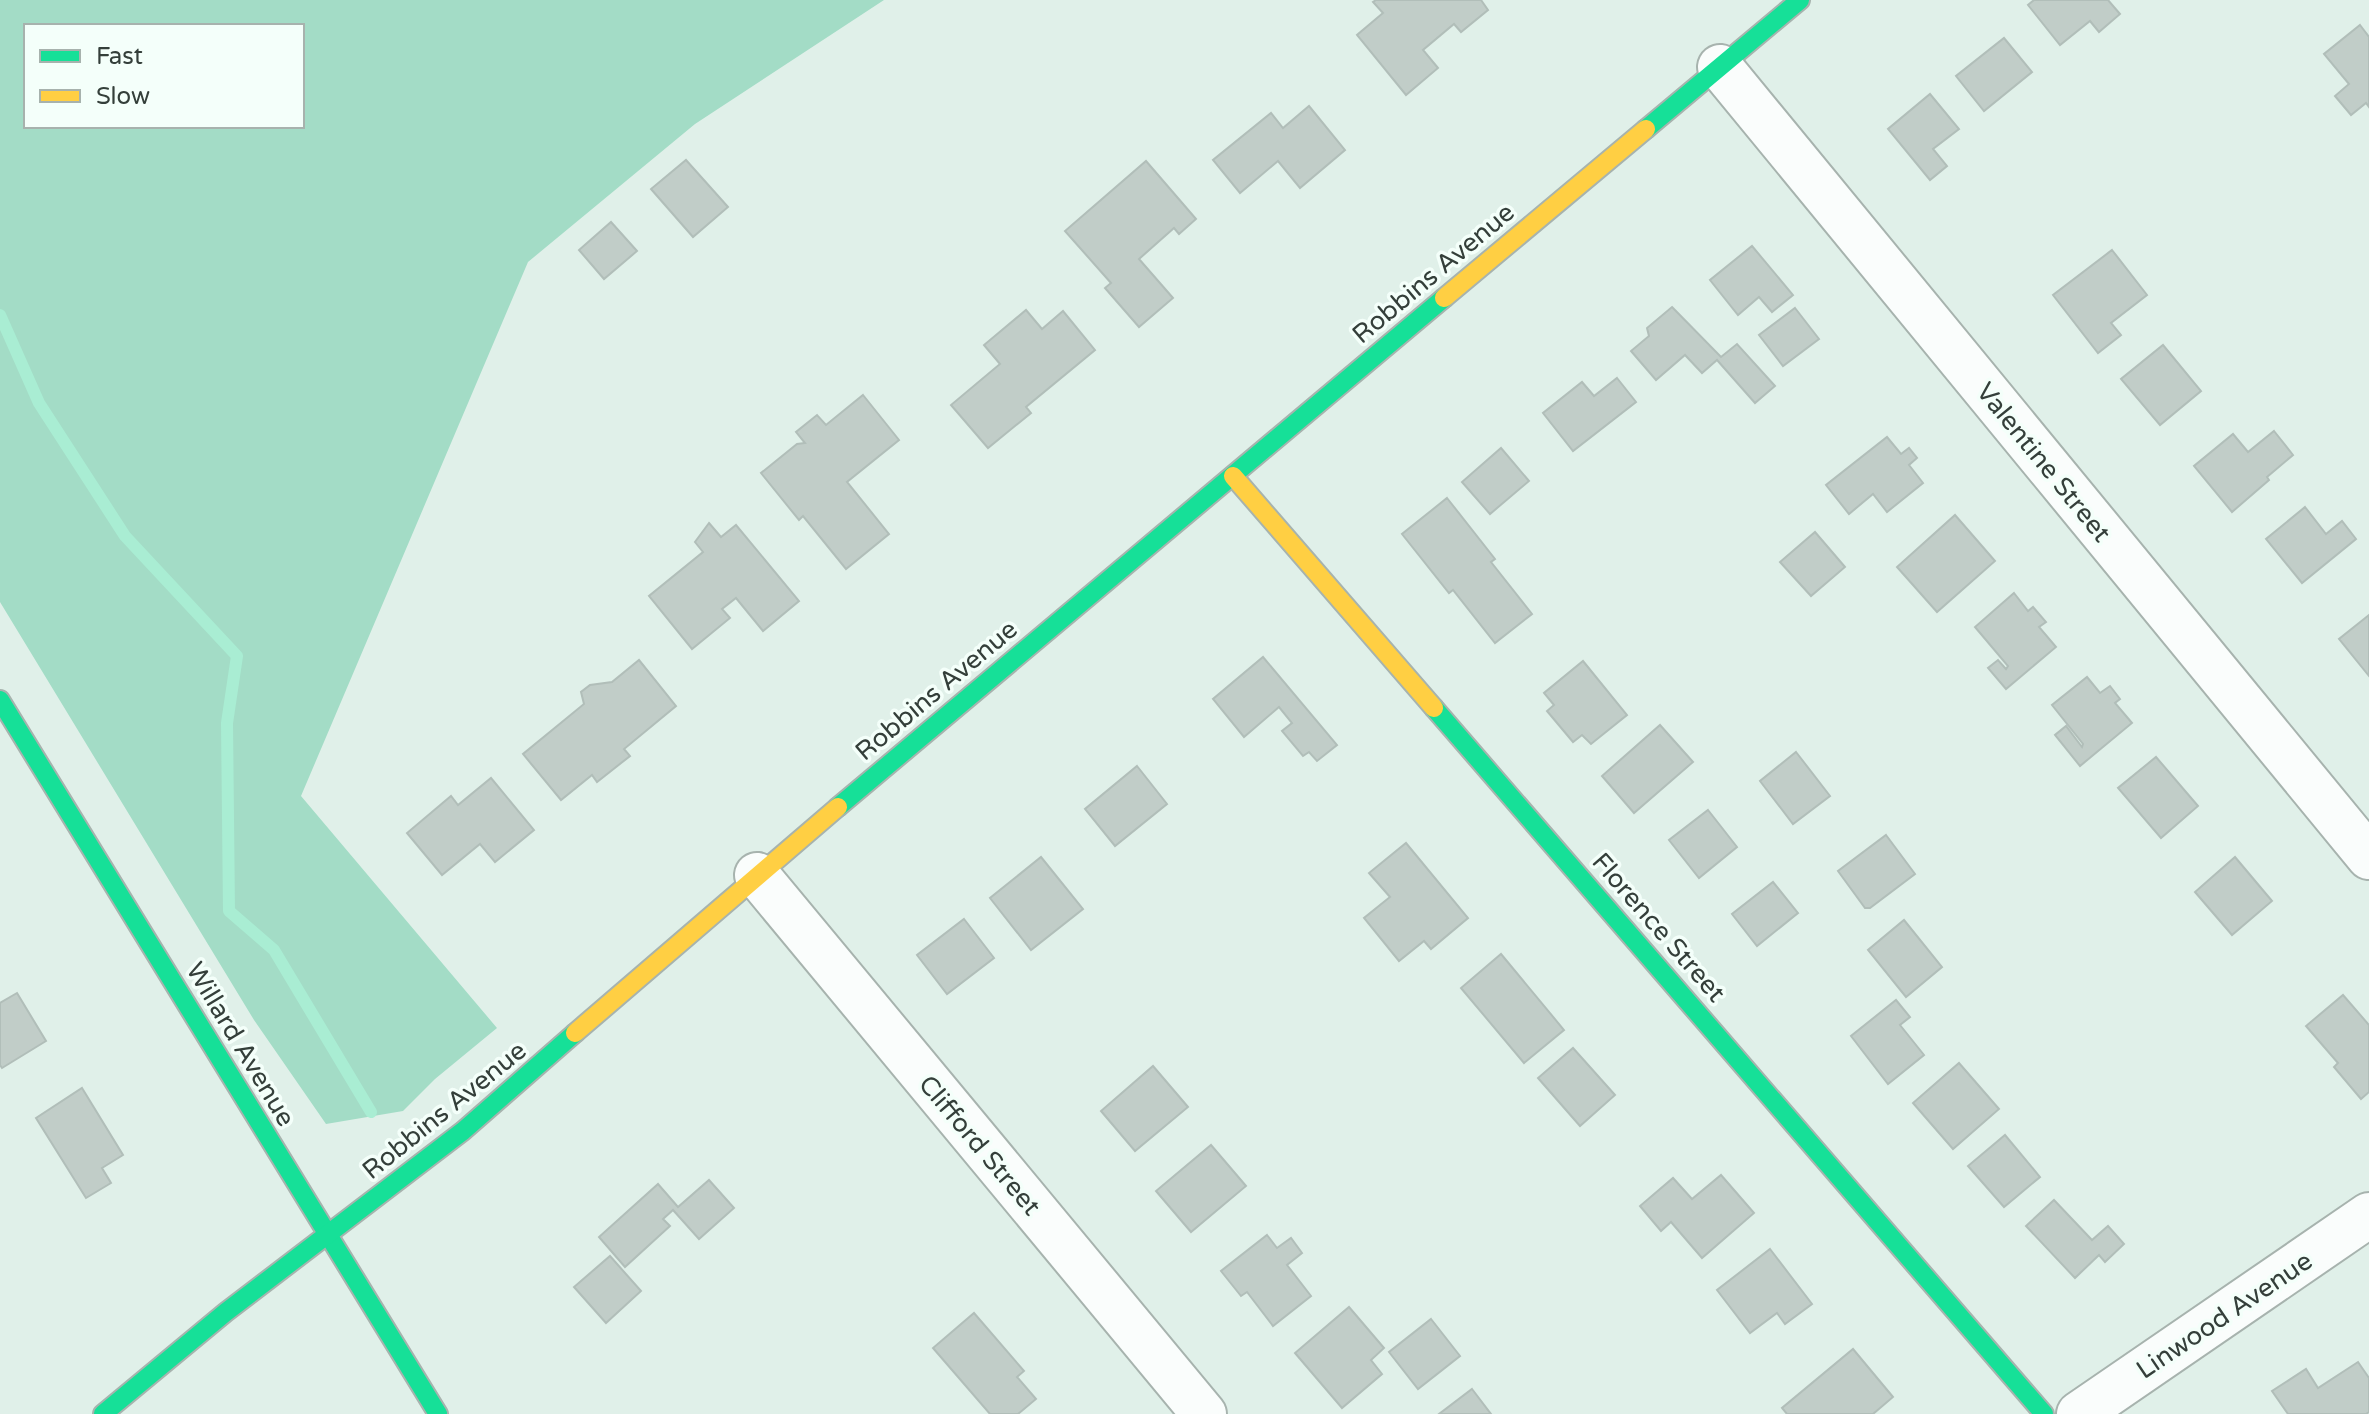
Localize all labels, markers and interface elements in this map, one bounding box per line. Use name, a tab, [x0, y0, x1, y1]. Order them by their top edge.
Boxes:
legend	[24, 24, 304, 128]
text: Fast	[96, 42, 143, 71]
text: Slow	[96, 82, 150, 111]
street label: Robbins Avenue	[1346, 197, 1521, 350]
street label: Valentine Street	[1970, 376, 2117, 548]
street label: Robbins Avenue	[849, 614, 1024, 767]
street label: Florence Street	[1585, 846, 1732, 1008]
street label: Willard Avenue	[179, 957, 302, 1132]
street label: Robbins Avenue	[356, 1035, 532, 1186]
street label: Clifford Street	[912, 1069, 1047, 1222]
street label: Linwood Avenue	[2131, 1245, 2318, 1386]

